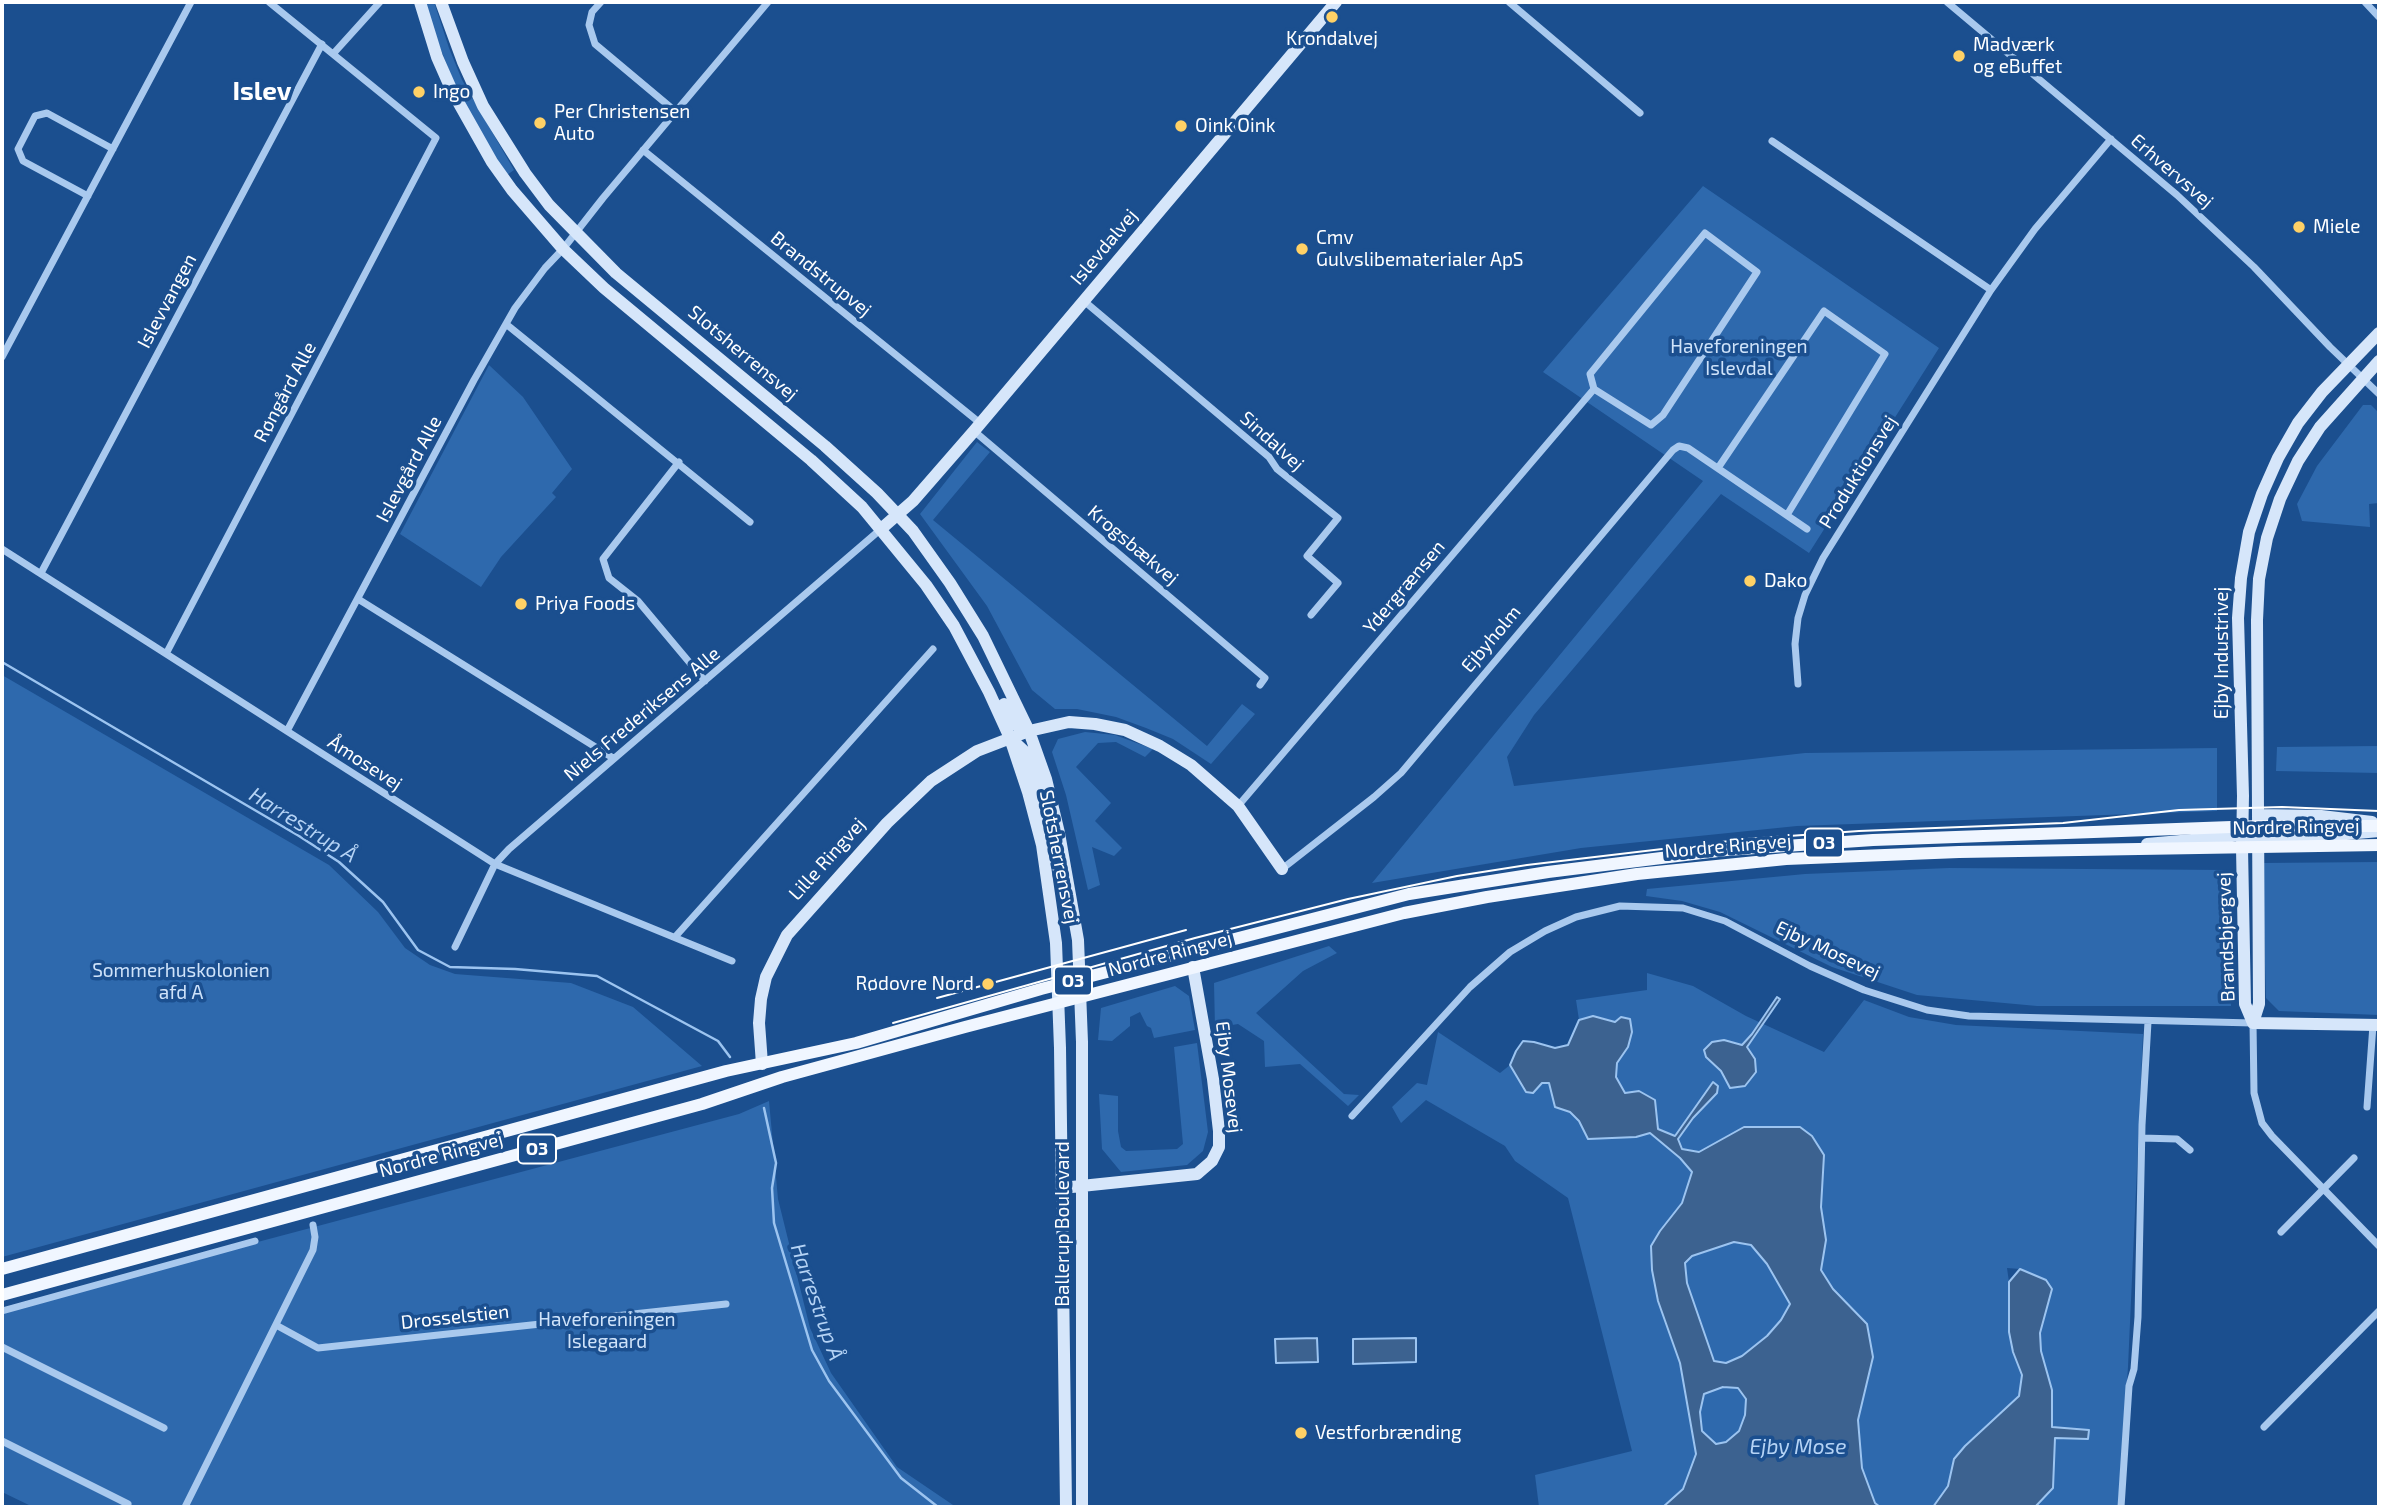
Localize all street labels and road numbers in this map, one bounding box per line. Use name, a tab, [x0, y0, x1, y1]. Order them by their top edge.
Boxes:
street label: Erhvervsvej	[2126, 129, 2218, 213]
street label: Islevdalvej	[1066, 204, 1142, 290]
street label: Brandstrupvej	[766, 226, 876, 322]
street label: Islevvangen	[133, 250, 201, 352]
street label: Slotsherrensvej	[684, 301, 802, 405]
street label: Røngård Alle	[249, 338, 321, 446]
street label: Sindalvej	[1235, 406, 1309, 476]
street label: Produktionsvej	[1814, 411, 1902, 533]
street label: Islevgård Alle	[371, 412, 447, 526]
street label: Krogsbækvej	[1083, 500, 1183, 590]
street label: Ydergrænsen	[1358, 536, 1450, 638]
street label: Ejby Industrivej	[2211, 587, 2233, 719]
street label: Ejbyholm	[1456, 601, 1526, 677]
street label: Niels Frederiksens Alle	[559, 642, 725, 786]
street label: Åmosevej	[324, 731, 406, 795]
street label: Slotsherrensvej	[1035, 788, 1083, 926]
street label: Lille Ringvej	[784, 813, 870, 905]
street label: Nordre Ringvej	[2232, 814, 2360, 840]
road number: O3	[1805, 828, 1843, 858]
street label: Nordre Ringvej	[1664, 829, 1792, 863]
street label: Brandsbjergvej	[2212, 872, 2240, 1002]
street label: Ejby Mosevej	[1772, 916, 1884, 984]
street label: Nordre Ringvej	[1106, 927, 1234, 981]
road number: O3	[1054, 966, 1092, 996]
street label: Ejby Mosevej	[1211, 1020, 1247, 1134]
street label: Nordre Ringvej	[377, 1128, 505, 1182]
road number: O3	[518, 1134, 556, 1164]
street label: Ballerup Boulevard	[1052, 1141, 1074, 1307]
street label: Drosselstien	[400, 1300, 510, 1334]

